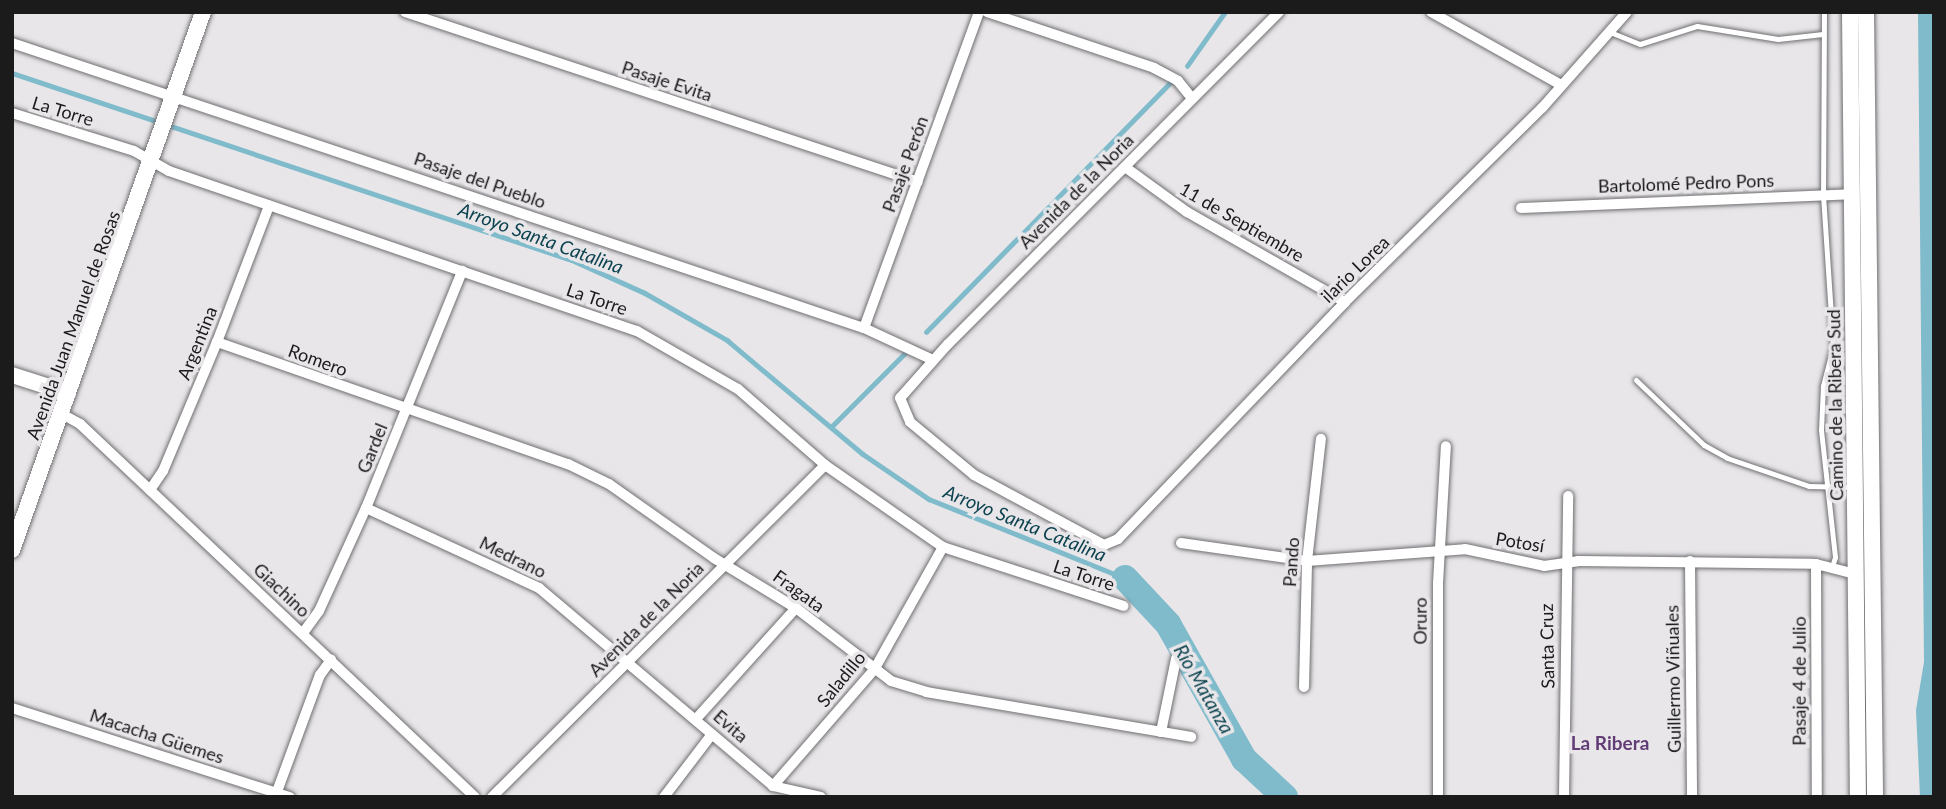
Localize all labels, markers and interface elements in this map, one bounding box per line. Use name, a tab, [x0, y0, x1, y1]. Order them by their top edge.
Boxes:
street label: Pasaje Evita	[619, 56, 715, 106]
street label: La Torre	[29, 91, 97, 131]
street label: Pasaje Perón	[878, 113, 932, 215]
street label: Avenida de la Noria	[1014, 129, 1138, 253]
street label: Pasaje del Pueblo	[411, 147, 549, 213]
street label: Bartolomé Pedro Pons	[1598, 169, 1774, 197]
street label: 11 de Septiembre	[1176, 178, 1308, 266]
water label: Arroyo Santa Catalina	[456, 198, 626, 278]
street label: Avenida Juan Manuel de Rosas	[21, 207, 125, 443]
street label: ilario Lorea	[1316, 231, 1394, 307]
street label: La Torre	[563, 278, 631, 320]
street label: Argentina	[173, 303, 221, 383]
street label: Camino de la Ribera Sud	[1823, 309, 1847, 501]
street label: Romero	[285, 339, 351, 381]
street label: Gardel	[352, 420, 392, 476]
water label: Arroyo Santa Catalina	[940, 480, 1110, 566]
street label: Potosí	[1494, 527, 1546, 557]
street label: Medrano	[476, 532, 550, 582]
street label: Pando	[1278, 536, 1304, 588]
street label: La Torre	[1050, 555, 1118, 595]
street label: Avenida de la Noria	[584, 557, 708, 681]
street label: Giachino	[249, 558, 315, 622]
street label: Fragata	[769, 565, 829, 617]
street label: Oruro	[1409, 597, 1431, 645]
street label: Santa Cruz	[1535, 603, 1559, 689]
street label: Guillermo Viñuales	[1661, 605, 1685, 753]
street label: Pasaje 4 de Julio	[1788, 616, 1810, 746]
water label: Río Matanza	[1169, 640, 1239, 738]
street label: Saladillo	[812, 647, 870, 711]
street label: Macacha Güemes	[87, 704, 227, 768]
street label: Evita	[709, 705, 753, 747]
district label: La Ribera	[1571, 732, 1649, 754]

